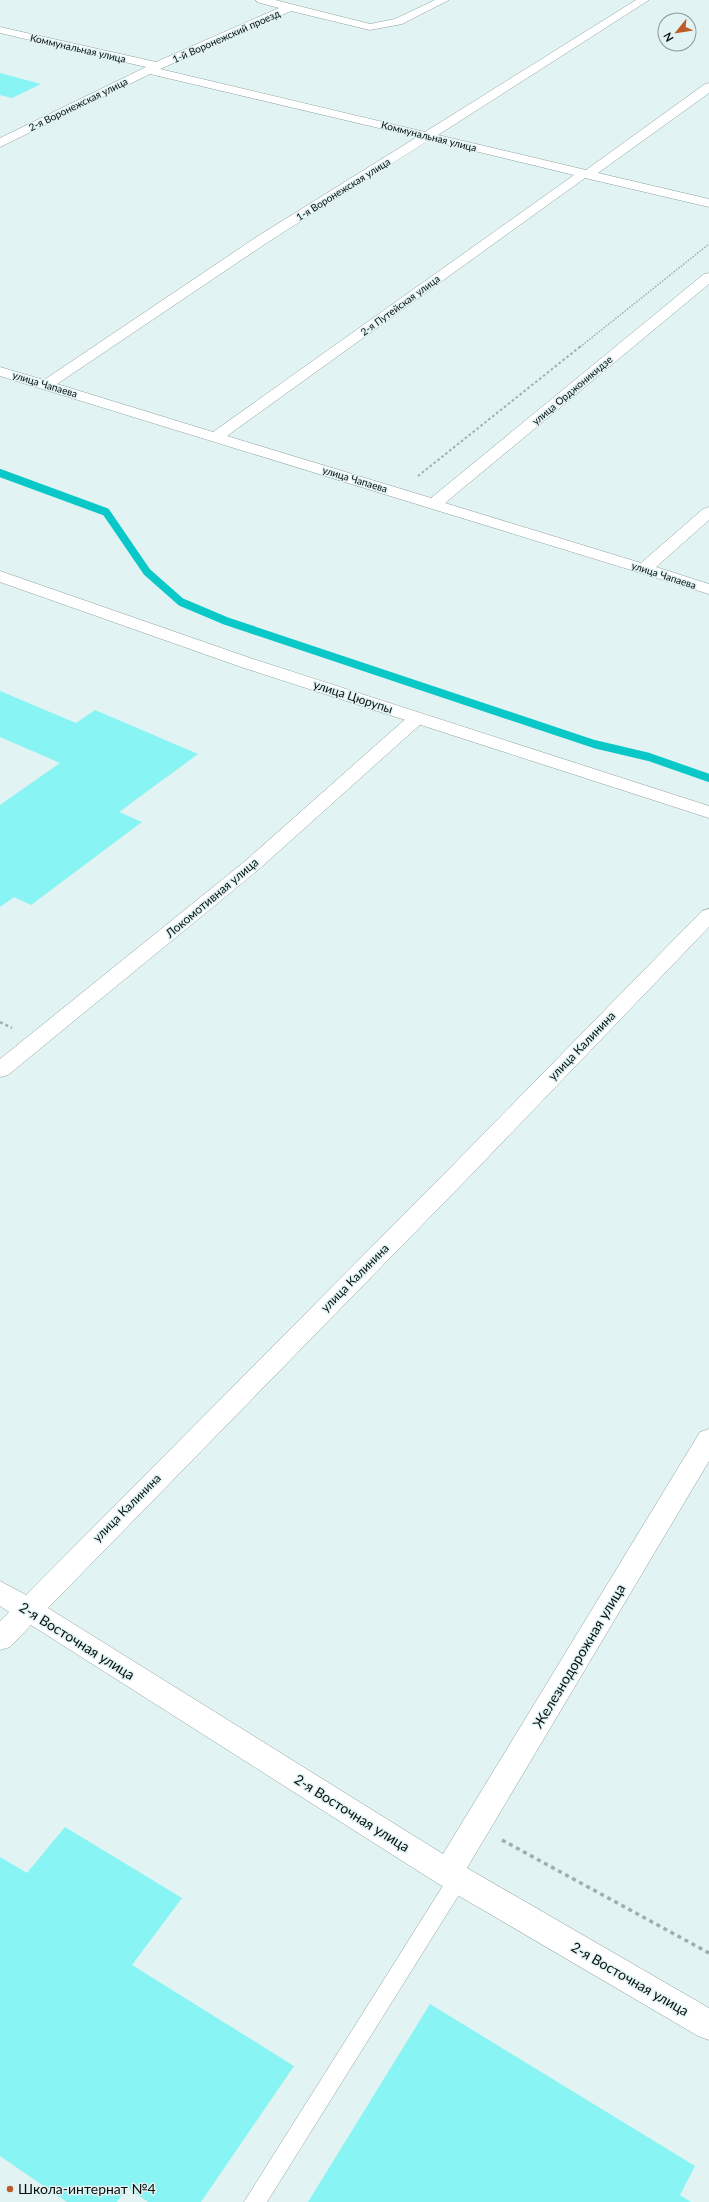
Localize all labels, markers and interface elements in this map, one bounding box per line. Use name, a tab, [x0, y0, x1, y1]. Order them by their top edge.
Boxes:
street label: 1-й Воронежский проезд	[170, 7, 282, 65]
north arrow	[657, 12, 697, 52]
text: N	[660, 30, 676, 44]
street label: Коммунальная улица	[29, 31, 127, 65]
street label: 2-я Воронежская улица	[27, 75, 129, 133]
street label: Коммунальная улица	[380, 118, 478, 154]
street label: 1-я Воронежская улица	[294, 155, 392, 223]
street label: 2-я Путейская улица	[358, 272, 442, 338]
street label: улица Орджоникидзе	[529, 353, 615, 427]
street label: улица Чапаева	[11, 368, 79, 400]
street label: улица Чапаева	[321, 463, 389, 495]
street label: улица Чапаева	[630, 559, 698, 591]
street label: улица Цюрупы	[312, 677, 395, 716]
street label: Локомотивная улица	[161, 854, 261, 941]
street label: улица Калинина	[545, 1008, 618, 1083]
street label: улица Калинина	[317, 1240, 392, 1315]
street label: улица Калинина	[89, 1470, 164, 1545]
street label: Железнодорожная улица	[529, 1580, 628, 1731]
street label: 2-я Восточная улица	[16, 1598, 138, 1683]
street label: 2-я Восточная улица	[291, 1770, 413, 1855]
street label: 2-я Восточная улица	[568, 1938, 692, 2019]
place label: Школа-интернат №4	[18, 2180, 156, 2197]
marker: Школа-интернат №4	[5, 2184, 15, 2194]

